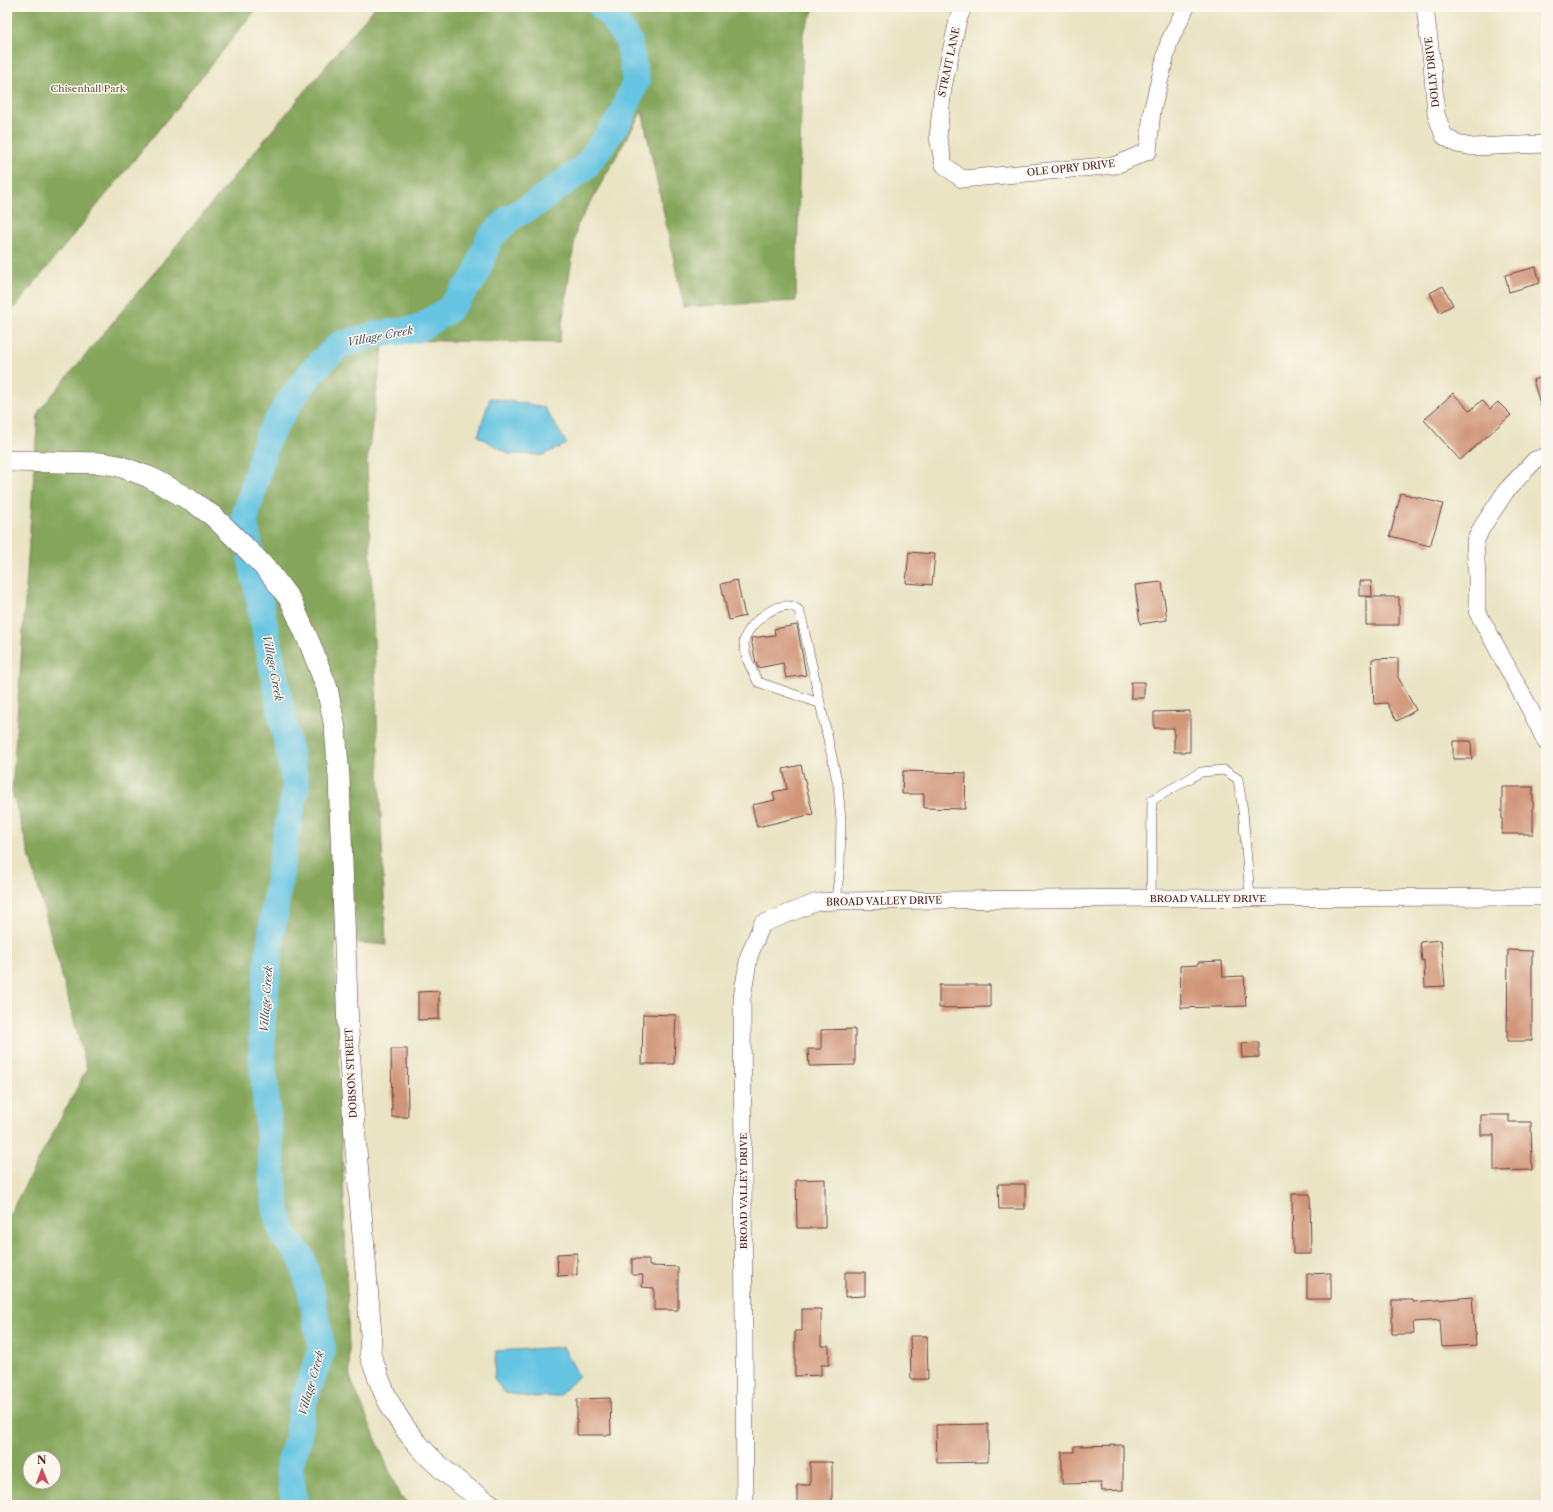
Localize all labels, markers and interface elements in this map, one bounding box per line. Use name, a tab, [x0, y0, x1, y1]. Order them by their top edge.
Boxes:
street label: STRAIT LANE	[935, 26, 963, 98]
street label: DOLLY DRIVE	[1422, 36, 1442, 108]
park label: Chisenhall Park	[50, 82, 127, 95]
street label: OLE OPRY DRIVE	[1026, 157, 1116, 179]
water label: Village Creek	[346, 323, 414, 349]
water label: Village Creek	[260, 634, 286, 702]
street label: BROAD VALLEY DRIVE	[1150, 892, 1266, 905]
street label: BROAD VALLEY DRIVE	[826, 893, 942, 909]
water label: Village Creek	[257, 965, 275, 1033]
street label: DOBSON STREET	[342, 1027, 360, 1119]
street label: BROAD VALLEY DRIVE	[737, 1133, 750, 1249]
water label: Village Creek	[295, 1349, 327, 1417]
north arrow	[22, 1450, 62, 1490]
text: N	[37, 1453, 47, 1467]

